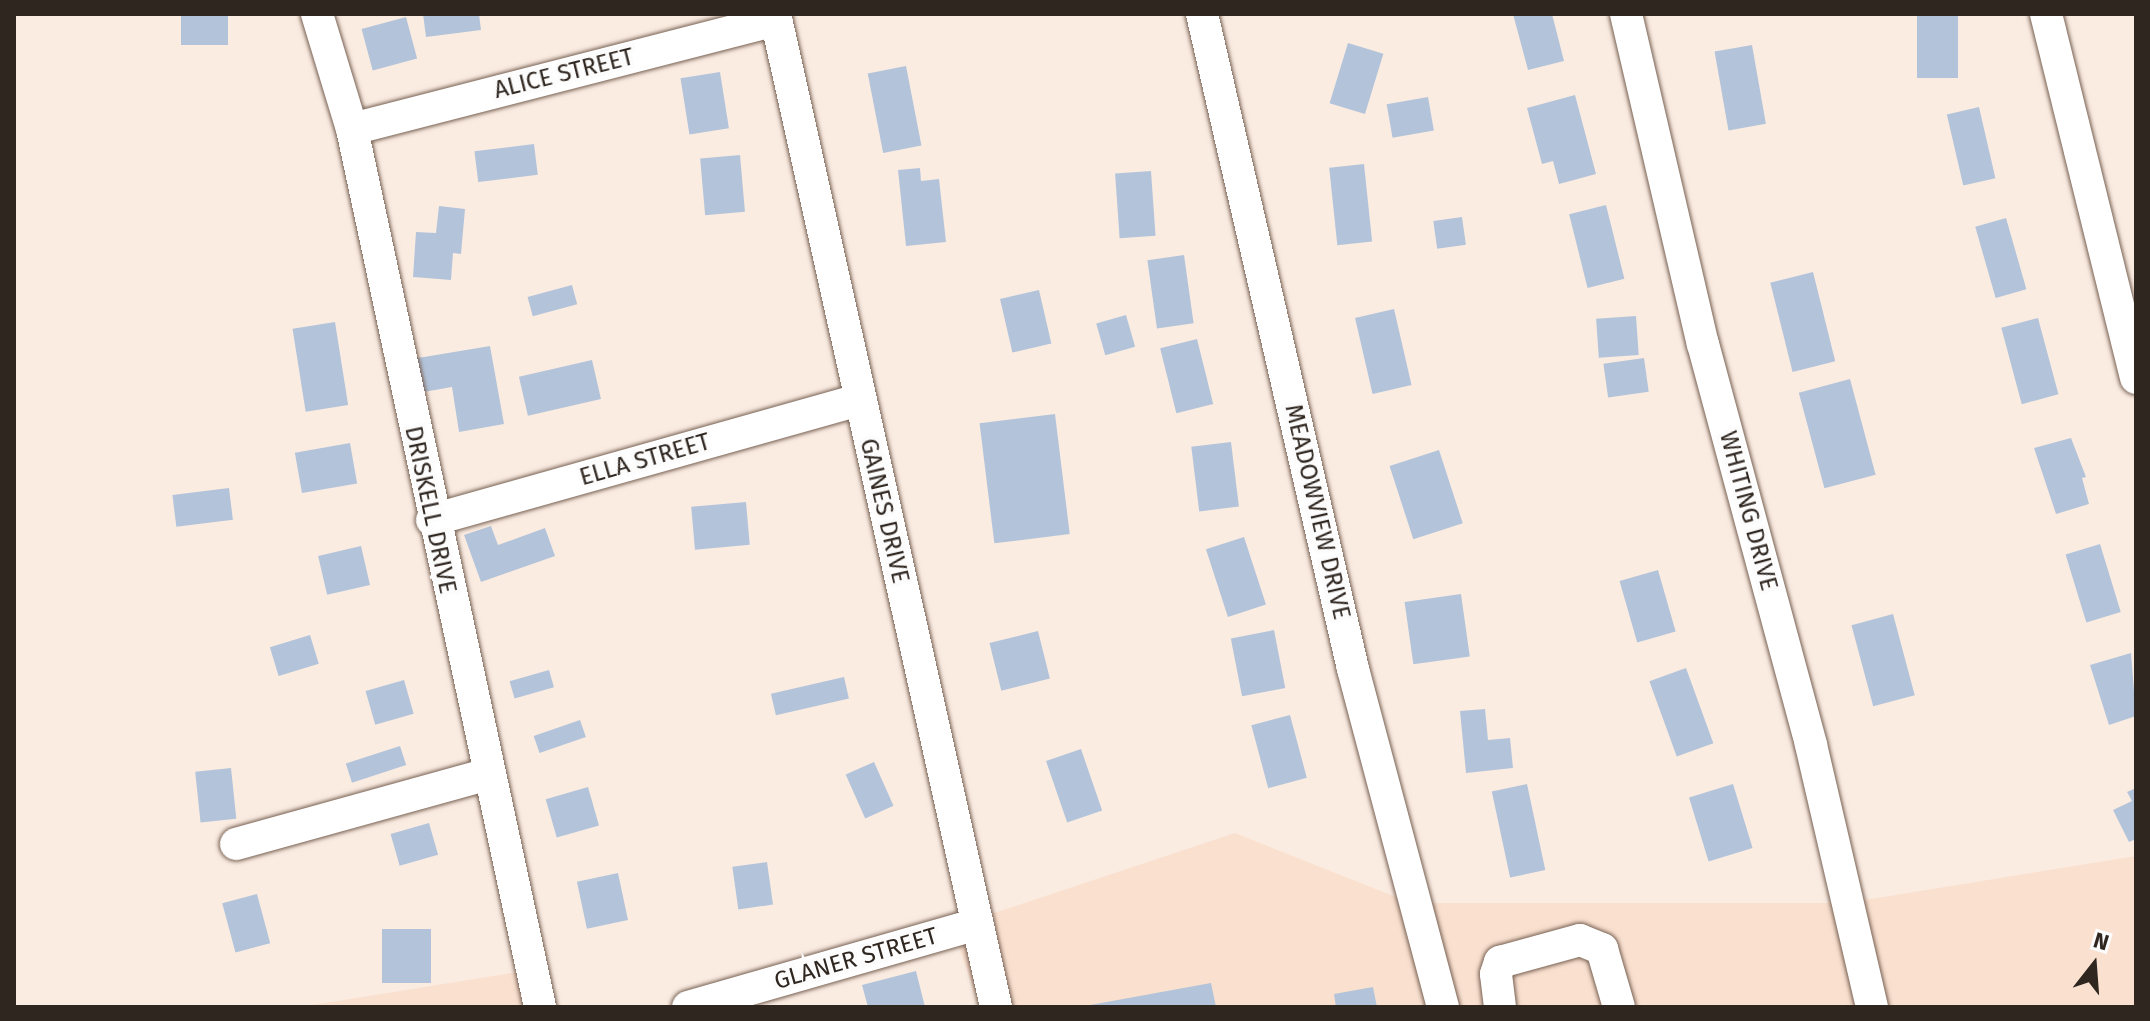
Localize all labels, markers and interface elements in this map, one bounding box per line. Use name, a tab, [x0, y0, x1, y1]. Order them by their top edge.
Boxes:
street label: ALICE STREET	[491, 43, 637, 105]
street label: MEADOWVIEW DRIVE	[1278, 402, 1356, 622]
street label: DRISKELL DRIVE	[398, 424, 462, 596]
street label: ELLA STREET	[576, 428, 714, 492]
street label: WHITING DRIVE	[1713, 428, 1783, 594]
street label: GAINES DRIVE	[853, 436, 915, 586]
street label: GLANER STREET	[771, 922, 941, 996]
north arrow	[2054, 925, 2134, 1005]
text: N	[2090, 927, 2112, 957]

